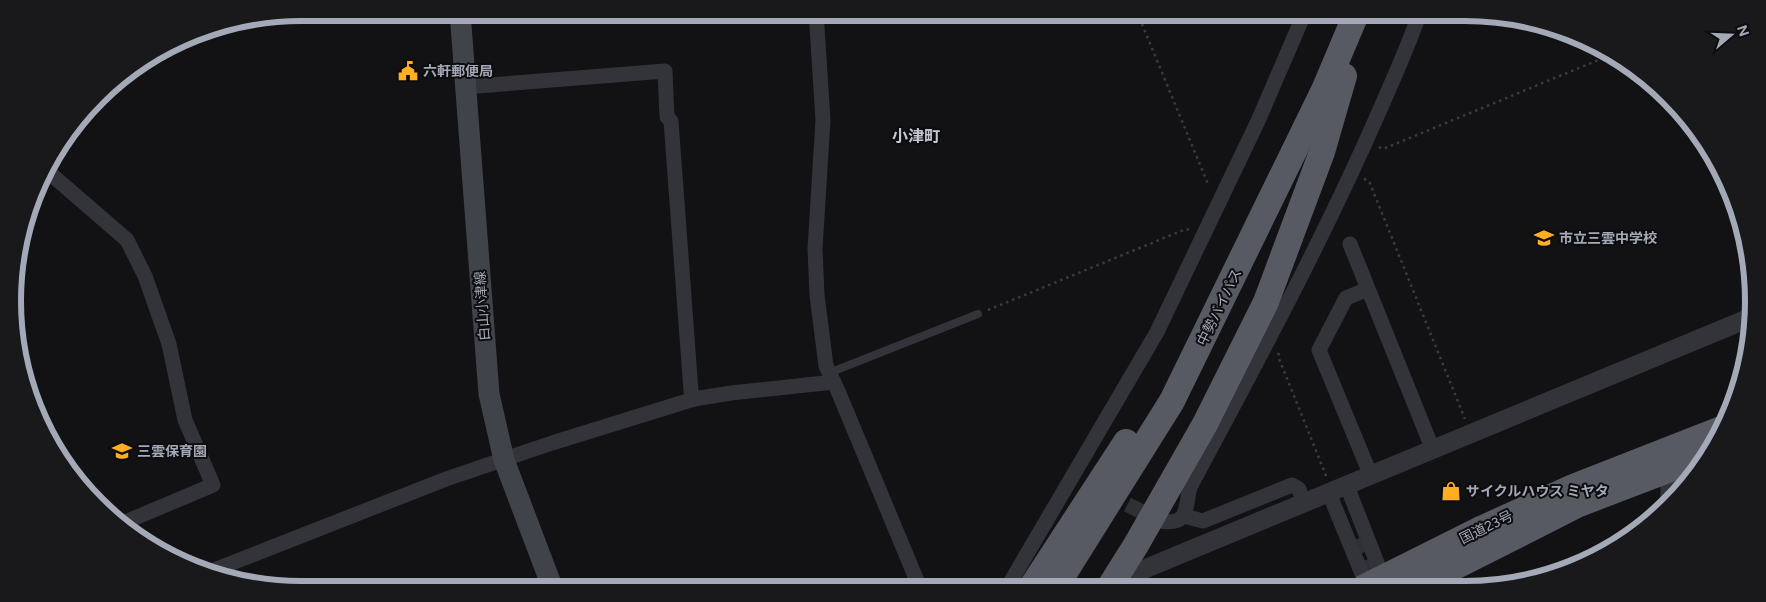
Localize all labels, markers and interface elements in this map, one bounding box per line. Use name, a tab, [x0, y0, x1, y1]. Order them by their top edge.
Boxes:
north arrow	[1706, 10, 1756, 60]
text: N	[1733, 23, 1753, 39]
public building icon: 六軒郵便局	[397, 60, 419, 82]
place label: 六軒郵便局	[423, 63, 493, 80]
district label: 小津町	[892, 127, 940, 146]
school or university icon: 市立三雲中学校	[1533, 227, 1555, 249]
place label: 市立三雲中学校	[1559, 230, 1657, 247]
street label: 中勢バイパス	[1193, 266, 1245, 349]
street label: 白山小津線	[472, 270, 493, 341]
school or university icon: 三雲保育園	[111, 440, 133, 462]
place label: 三雲保育園	[137, 443, 207, 460]
shop icon: サイクルハウス ミヤタ	[1440, 480, 1462, 502]
place label: サイクルハウス ミヤタ	[1466, 483, 1609, 500]
street label: 国道23号	[1457, 507, 1516, 548]

